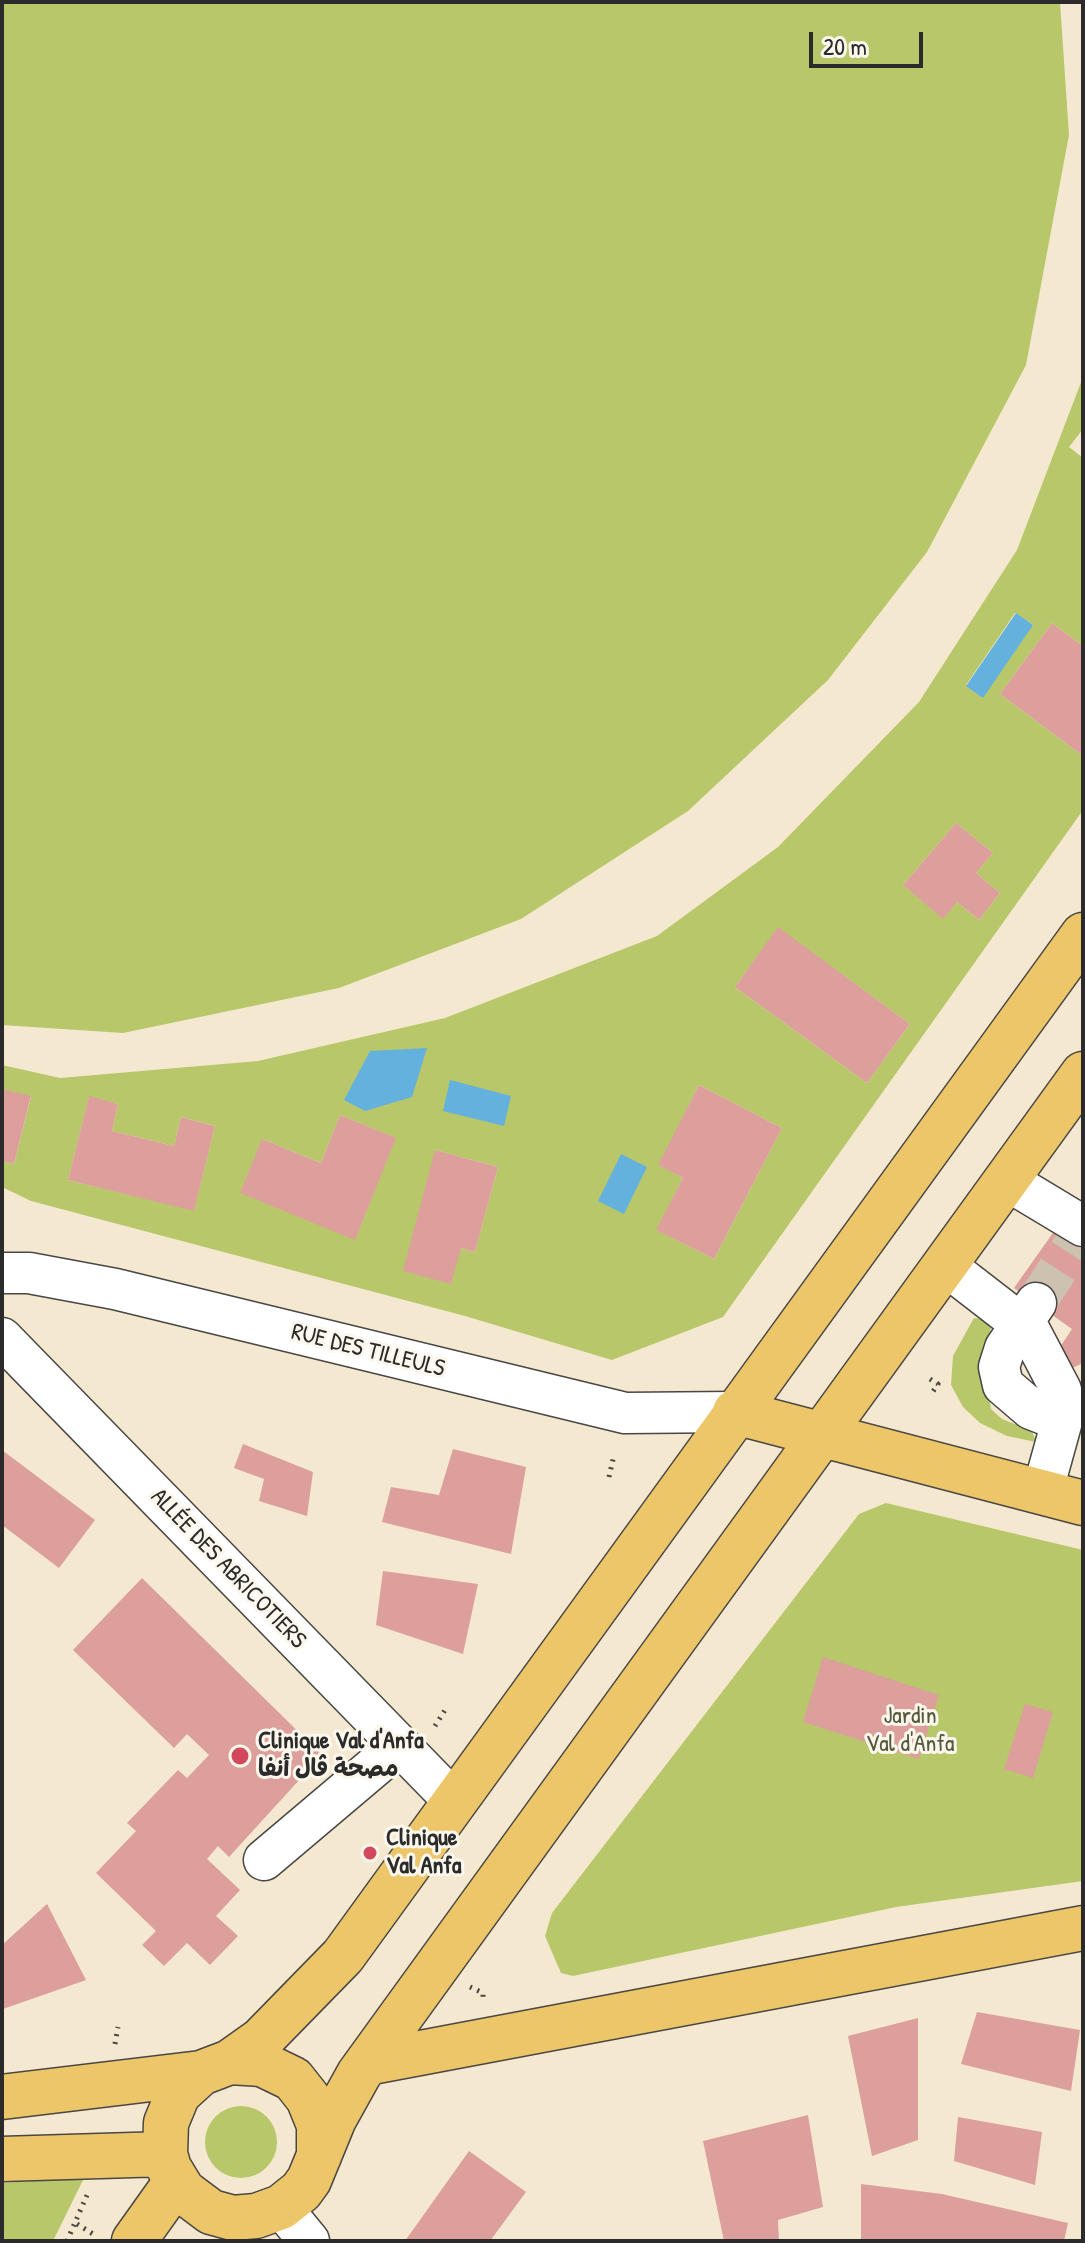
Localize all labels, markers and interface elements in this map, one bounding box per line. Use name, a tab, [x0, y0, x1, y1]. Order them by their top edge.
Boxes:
scale bar	[813, 16, 927, 66]
text: 20 m	[823, 30, 867, 62]
street label: RUE DES TILLEULS	[288, 1318, 448, 1384]
street label: ALLÉE DES ABRICOTIERS	[144, 1483, 312, 1655]
park label: Jardin Val d'Anfa	[866, 1703, 954, 1759]
place label: Clinique Val d'Anfa مصحة ڤال أنفا	[258, 1728, 424, 1784]
marker: Clinique Val d'Anfa مصحة ڤال أنفا	[229, 1745, 251, 1767]
place label: Clinique Val Anfa	[386, 1825, 461, 1881]
marker: Clinique Val Anfa	[361, 1844, 379, 1862]

